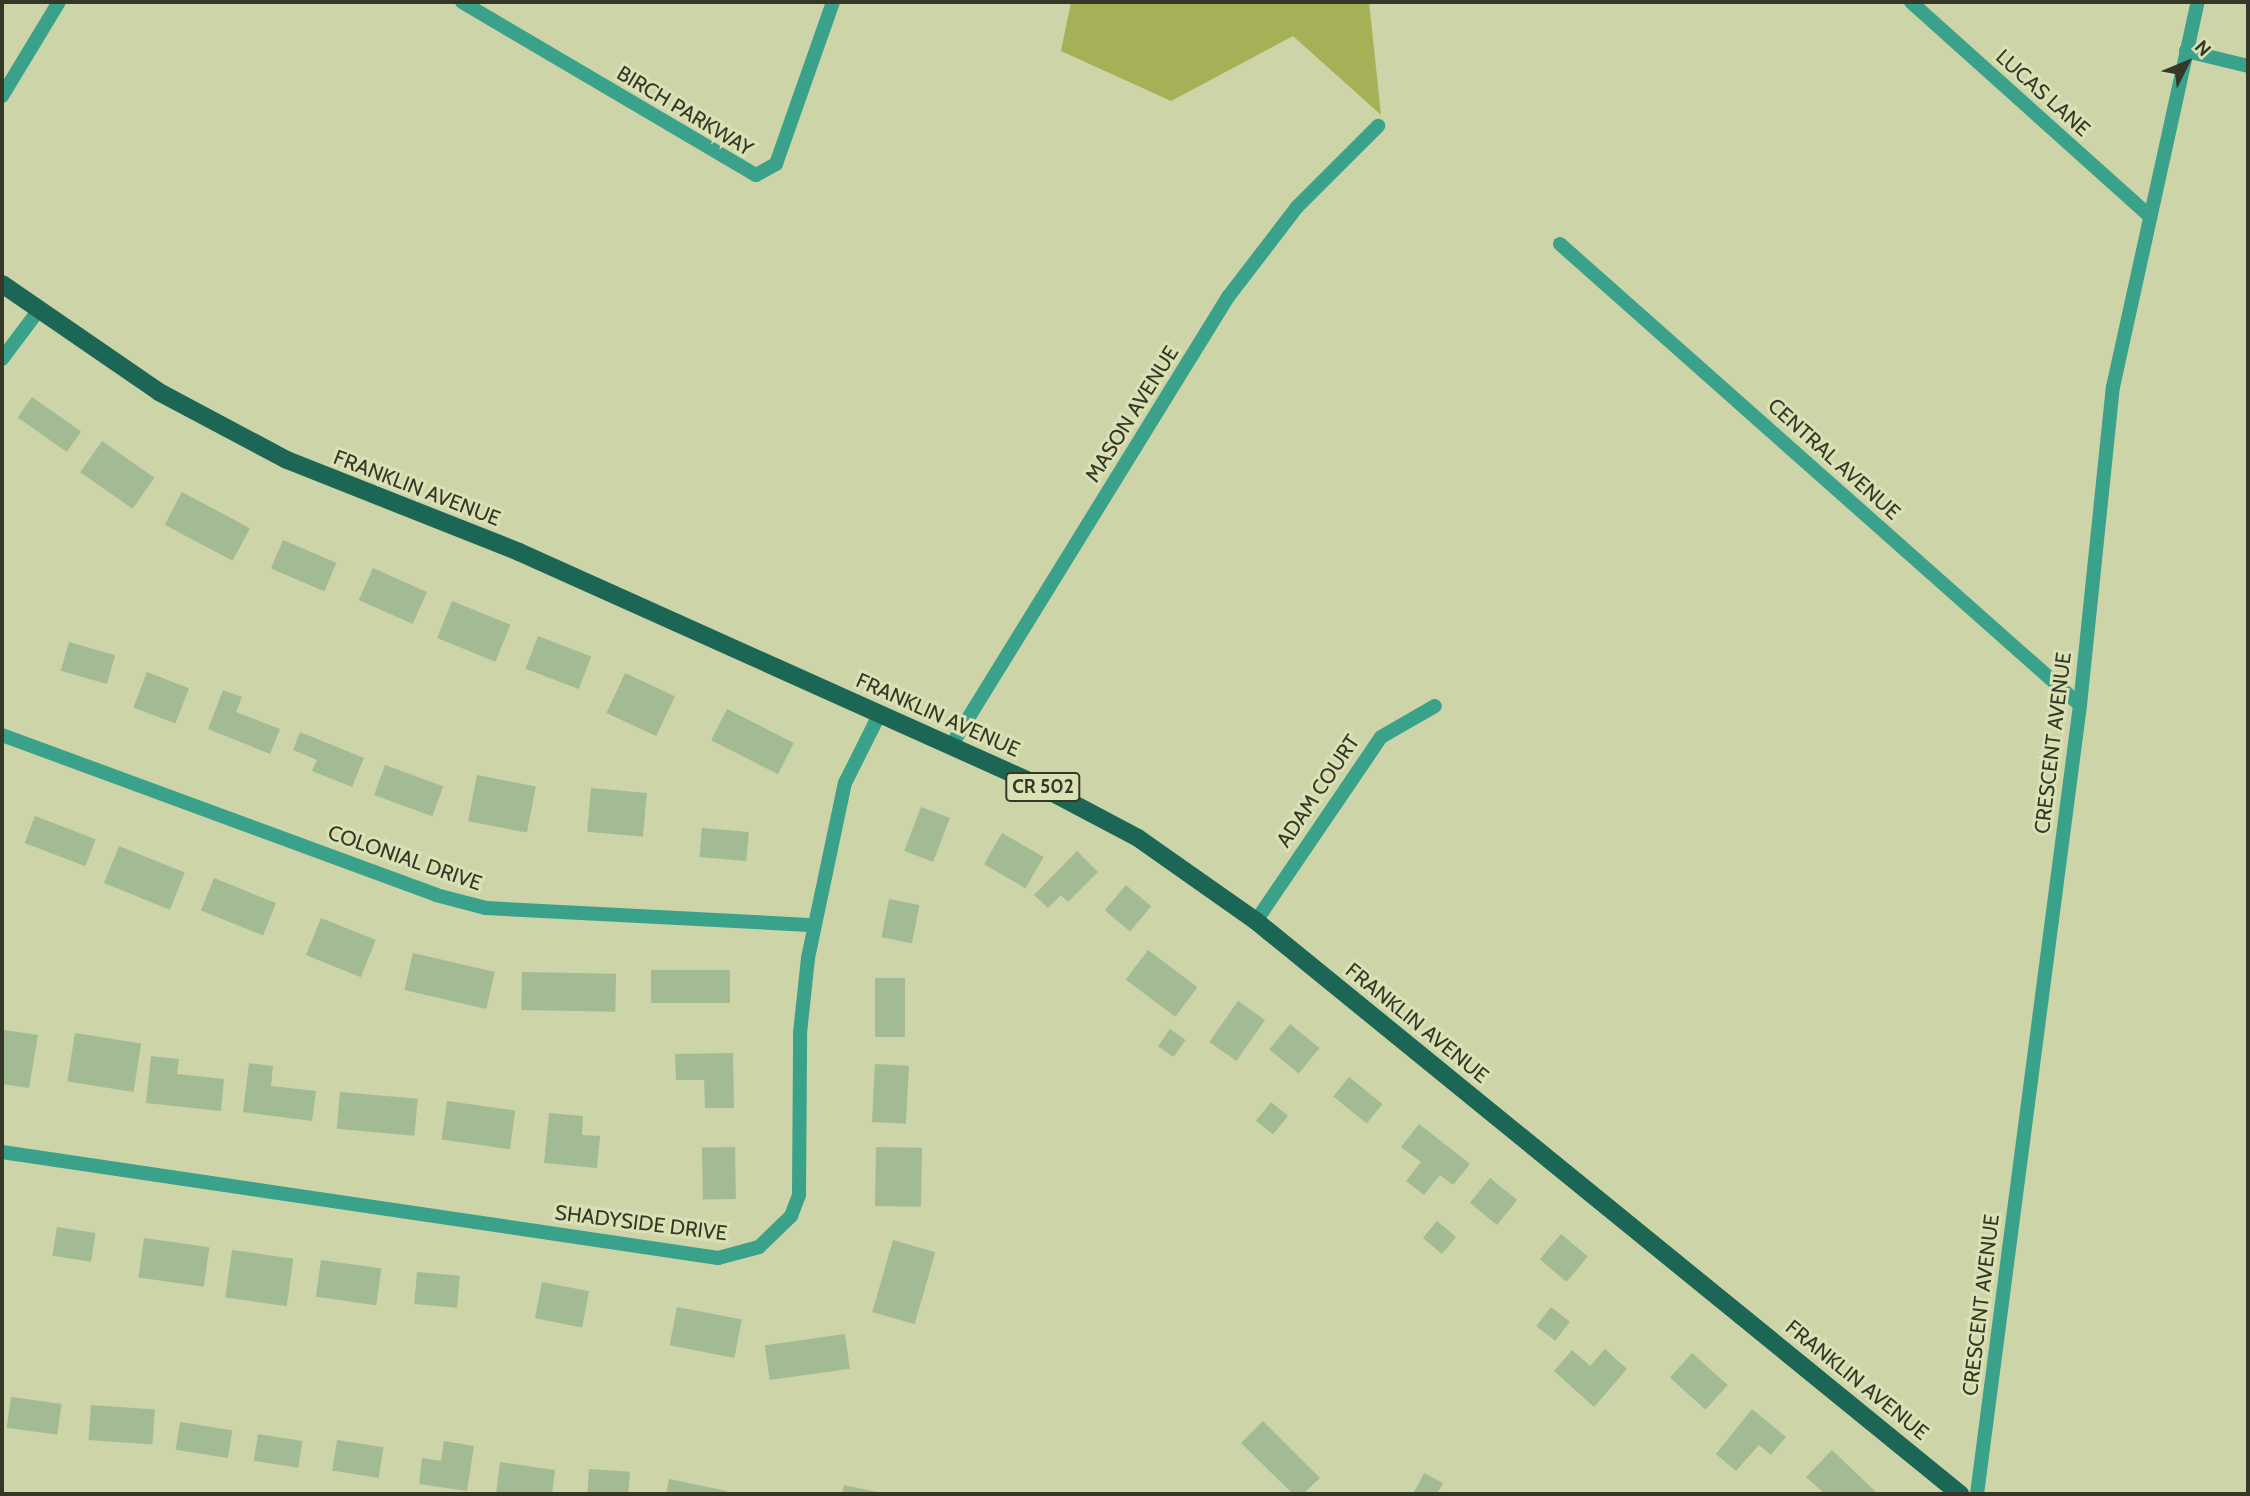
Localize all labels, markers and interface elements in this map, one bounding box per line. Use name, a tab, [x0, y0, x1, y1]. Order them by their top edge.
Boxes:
north arrow	[2152, 28, 2222, 98]
text: N	[2190, 36, 2216, 61]
street label: LUCAS LANE	[1991, 44, 2095, 142]
street label: BIRCH PARKWAY	[612, 60, 758, 162]
street label: MASON AVENUE	[1080, 341, 1184, 487]
street label: CENTRAL AVENUE	[1763, 393, 1905, 525]
street label: FRANKLIN AVENUE	[330, 445, 504, 531]
street label: CRESCENT AVENUE	[2029, 651, 2077, 835]
street label: FRANKLIN AVENUE	[852, 668, 1024, 762]
street label: ADAM COURT	[1271, 730, 1365, 852]
road number: CR 502	[1004, 772, 1082, 802]
street label: COLONIAL DRIVE	[325, 820, 485, 896]
street label: FRANKLIN AVENUE	[1340, 958, 1494, 1088]
street label: SHADYSIDE DRIVE	[553, 1200, 729, 1246]
street label: CRESCENT AVENUE	[1957, 1213, 2005, 1397]
street label: FRANKLIN AVENUE	[1780, 1315, 1934, 1445]

